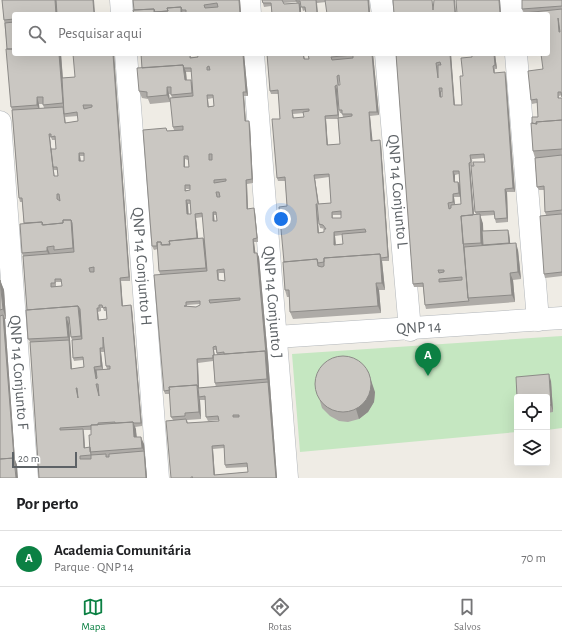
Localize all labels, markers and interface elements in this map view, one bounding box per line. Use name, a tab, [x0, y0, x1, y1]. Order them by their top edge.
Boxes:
search box	[12, 12, 550, 56]
icon: search	[26, 23, 48, 45]
text: Pesquisar aqui	[58, 26, 142, 41]
street label: QNP 14 Conjunto L	[384, 134, 411, 250]
street label: QNP 14 Conjunto H	[129, 207, 154, 326]
your location	[271, 209, 291, 229]
street label: QNP 14 Conjunto J	[259, 245, 285, 359]
street label: QNP 14 Conjunto F	[6, 314, 31, 431]
street label: QNP 14	[396, 318, 442, 338]
pin: A	[415, 343, 441, 376]
map controls	[514, 394, 550, 466]
button: locate	[514, 394, 550, 430]
button: layers	[514, 430, 550, 466]
scale bar	[12, 450, 77, 469]
text: 20 m	[18, 453, 39, 464]
text: Por perto	[16, 495, 79, 512]
text: Academia Comunitária	[54, 543, 191, 558]
text: A	[25, 552, 33, 565]
text: 70 m	[521, 552, 546, 565]
text: Parque · QNP 14	[54, 561, 134, 574]
tab: Mapa	[81, 596, 106, 633]
tab: Rotas	[268, 596, 292, 633]
tab: Salvos	[454, 596, 481, 633]

